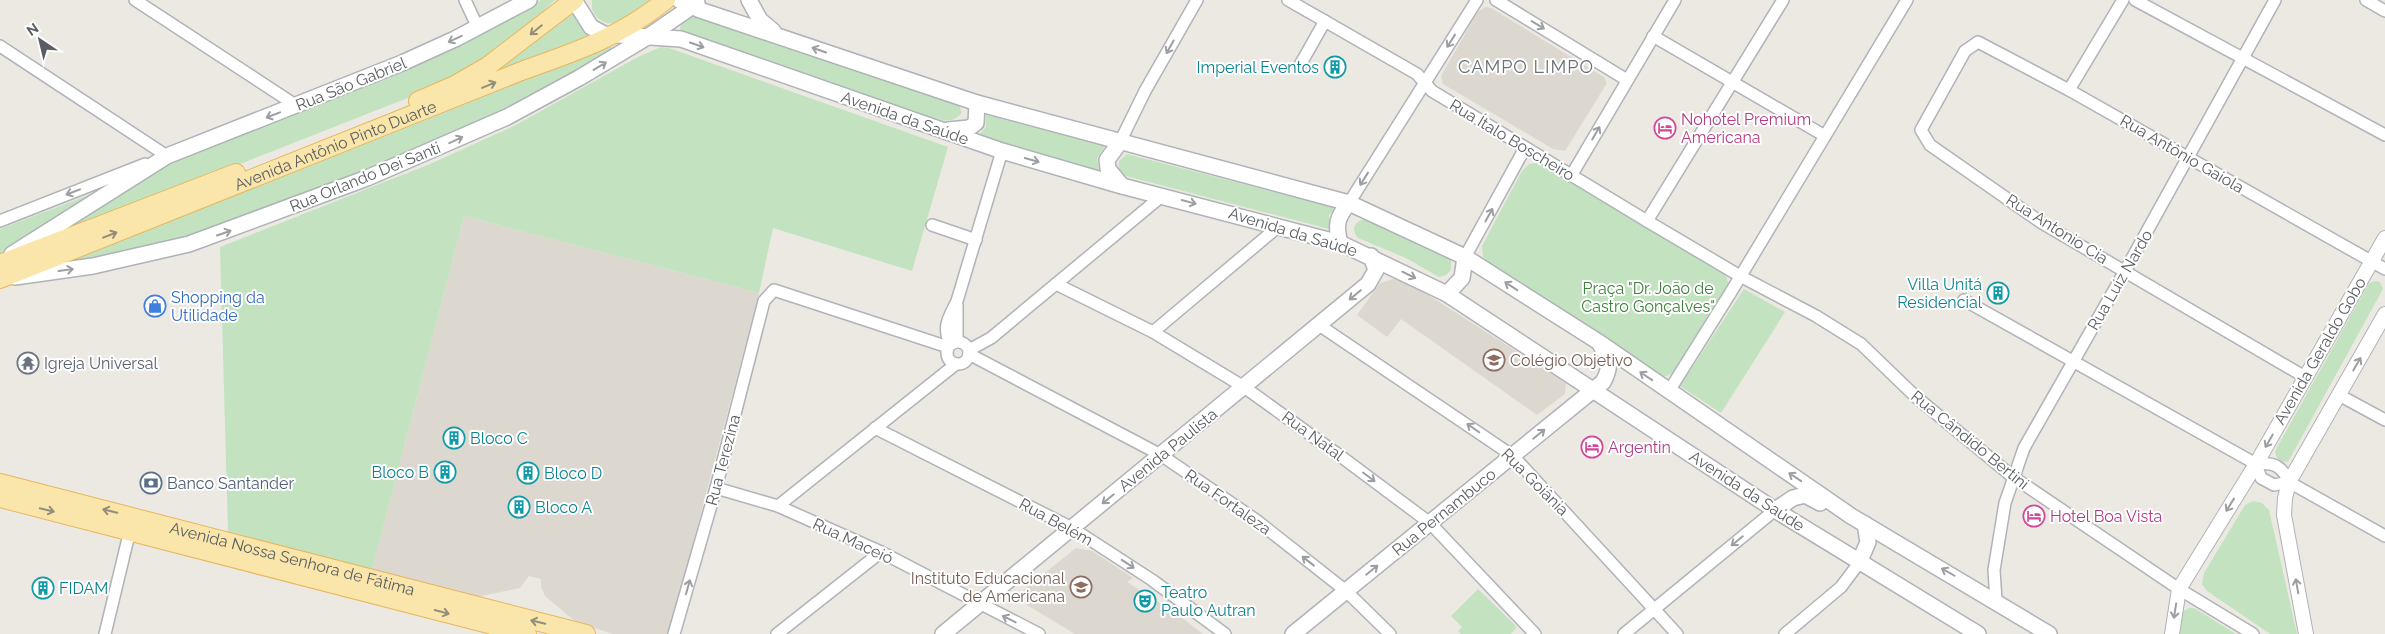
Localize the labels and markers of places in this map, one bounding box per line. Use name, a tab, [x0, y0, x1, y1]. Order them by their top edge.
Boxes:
building icon: Imperial Eventos	[1323, 55, 1347, 79]
place label: Imperial Eventos	[1197, 58, 1319, 77]
place label: Nohotel Premium Americana	[1681, 110, 1811, 147]
hotel icon: Nohotel Premium Americana	[1653, 116, 1677, 140]
place label: Villa Unitá Residencial	[1897, 275, 1983, 312]
building icon: Villa Unitá Residencial	[1986, 281, 2010, 305]
place label: Shopping da Utilidade	[171, 288, 265, 325]
shop icon: Shopping da Utilidade	[143, 294, 167, 318]
school or university icon: Colégio Objetivo	[1482, 348, 1506, 372]
temple icon: Igreja Universal	[16, 351, 40, 375]
place label: Colégio Objetivo	[1510, 351, 1633, 370]
place label: Igreja Universal	[44, 354, 158, 373]
building icon: Bloco C	[442, 426, 466, 450]
place label: Bloco C	[470, 429, 528, 448]
hotel icon: Argentin	[1580, 435, 1604, 459]
place label: Argentin	[1608, 438, 1671, 457]
building icon: Bloco B	[433, 460, 457, 484]
building icon: Bloco D	[516, 461, 540, 485]
place label: Bloco B	[372, 463, 429, 482]
place label: Bloco D	[544, 464, 602, 483]
bank icon: Banco Santander	[139, 471, 163, 495]
place label: Banco Santander	[167, 474, 294, 493]
building icon: Bloco A	[507, 495, 531, 519]
place label: Bloco A	[535, 498, 592, 517]
hotel icon: Hotel Boa Vista	[2022, 504, 2046, 528]
place label: Hotel Boa Vista	[2050, 507, 2162, 526]
place label: Instituto Educacional de Americana	[911, 569, 1066, 606]
school or university icon: Instituto Educacional de Americana	[1069, 575, 1093, 599]
building icon: FIDAM	[31, 576, 55, 600]
place label: FIDAM	[59, 579, 108, 598]
place label: Teatro Paulo Autran	[1161, 583, 1256, 620]
theatre icon: Teatro Paulo Autran	[1133, 589, 1157, 613]

